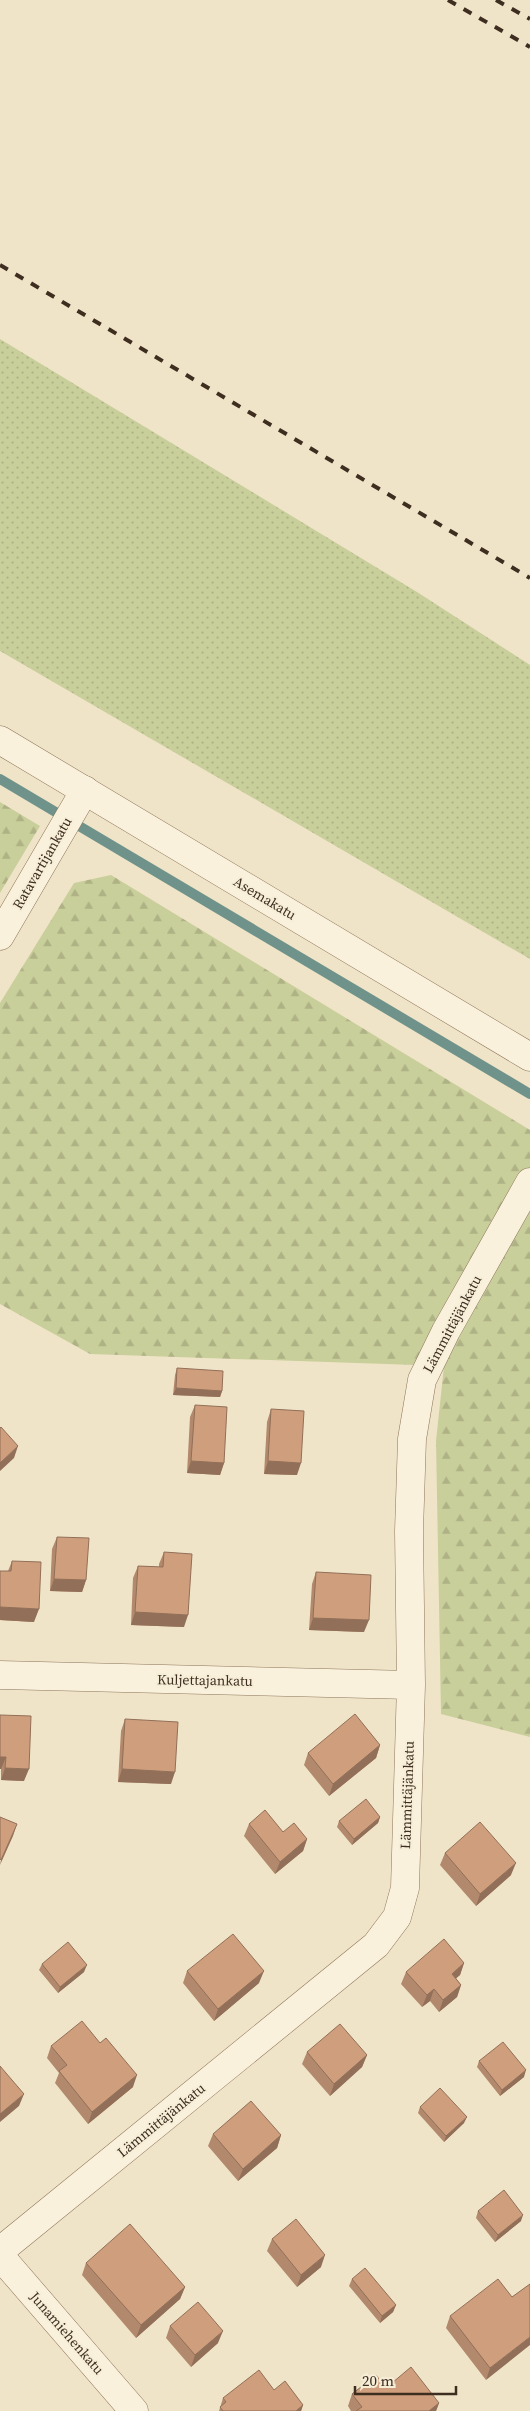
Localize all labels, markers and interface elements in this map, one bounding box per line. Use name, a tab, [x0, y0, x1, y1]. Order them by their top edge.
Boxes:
street label: Ratavartijankatu	[7, 813, 77, 913]
street label: Asemakatu	[230, 871, 300, 925]
street label: Lämmittäjänkatu	[418, 1272, 486, 1376]
street label: Kuljettajankatu	[157, 1669, 253, 1691]
street label: Lämmittäjänkatu	[395, 1741, 419, 1849]
street label: Lämmittäjänkatu	[113, 2078, 209, 2162]
street label: Junamiehenkatu	[25, 2286, 109, 2379]
scale bar	[355, 2364, 456, 2396]
text: 20 m	[362, 2370, 394, 2391]

